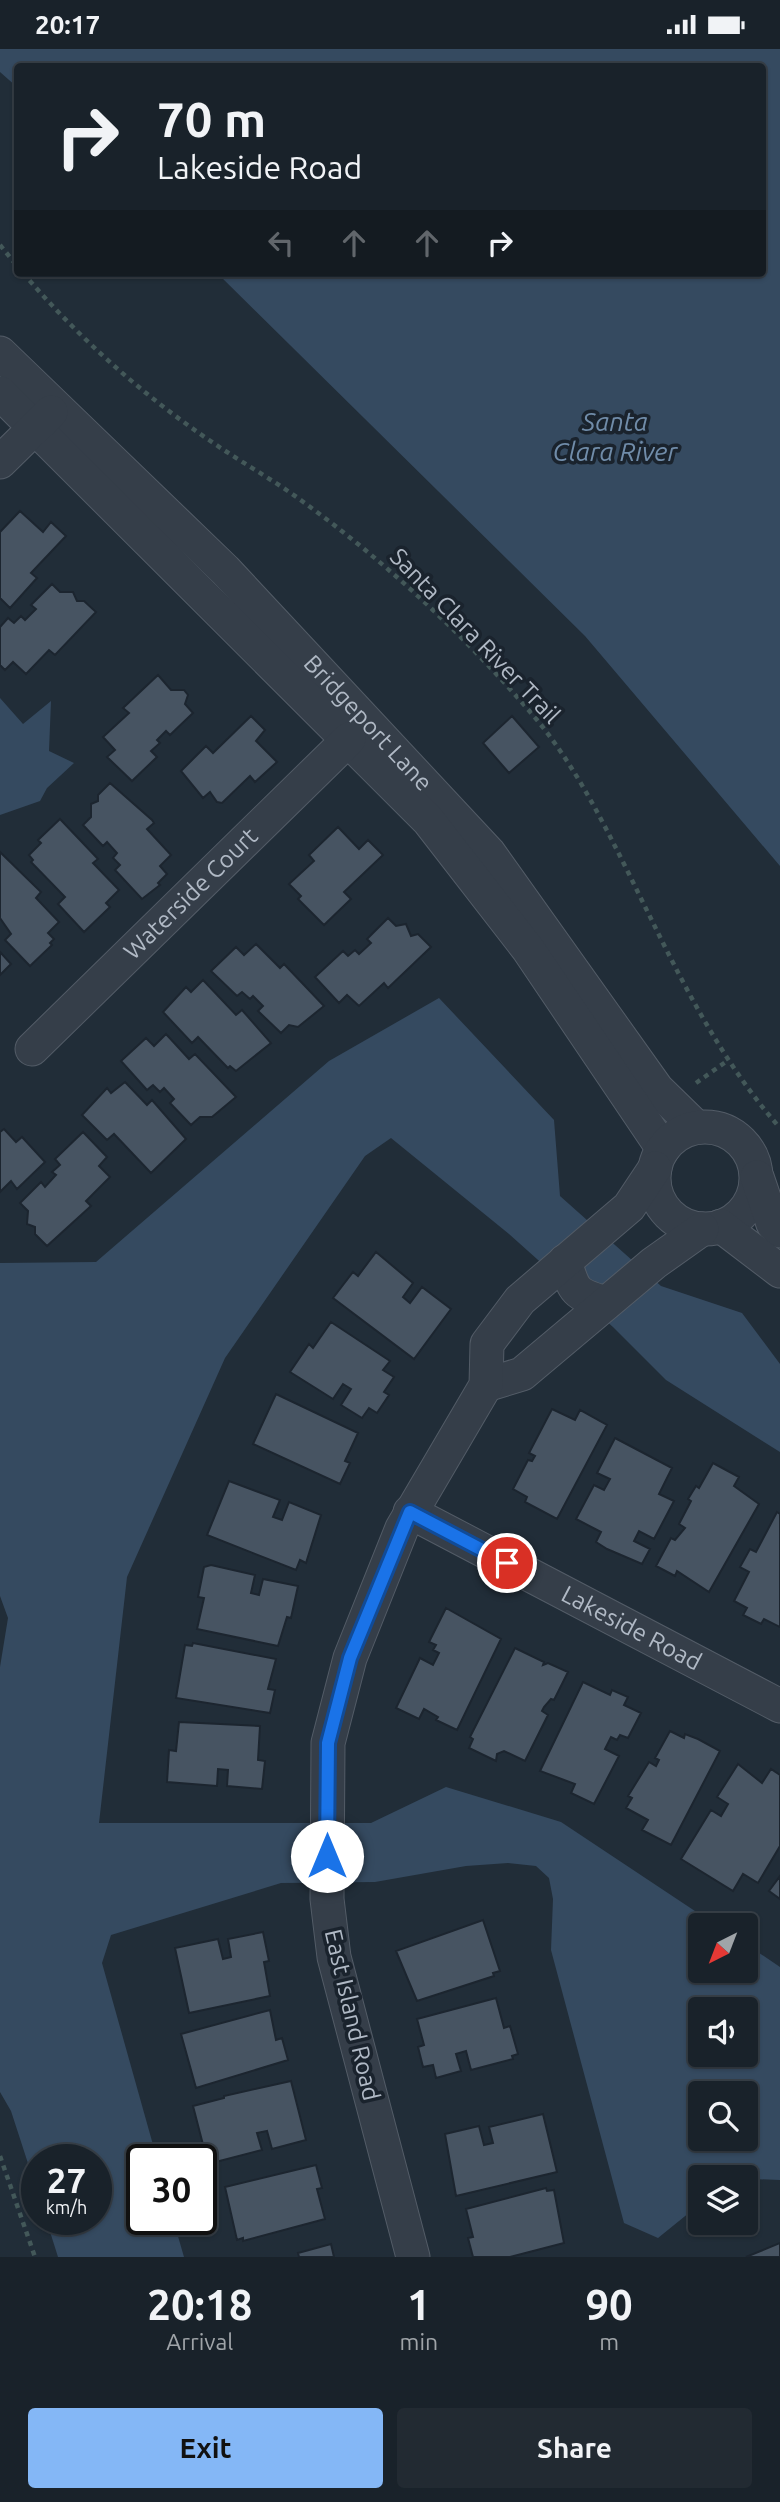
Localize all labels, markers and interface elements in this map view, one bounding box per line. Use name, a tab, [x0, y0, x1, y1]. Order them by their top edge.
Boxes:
text: 20:17	[35, 10, 100, 39]
icon: right	[42, 91, 133, 182]
text: 70 m	[157, 91, 266, 146]
text: Lakeside Road	[157, 149, 362, 185]
icon: left	[262, 224, 300, 262]
icon: ahead	[335, 224, 373, 262]
icon: ahead	[408, 224, 446, 262]
icon: right	[481, 224, 519, 262]
water label: Santa Clara River	[553, 407, 678, 466]
street label: Santa Clara River Trail	[385, 543, 566, 729]
street label: Bridgeport Lane	[299, 650, 438, 796]
street label: Waterside Court	[118, 822, 263, 965]
pin	[477, 1533, 537, 1593]
icon: arrive	[488, 1544, 526, 1582]
street label: Lakeside Road	[557, 1580, 706, 1675]
position arrow	[290, 1819, 364, 1893]
north arrow	[688, 1913, 758, 1983]
map controls	[688, 1913, 758, 2235]
street label: East Island Road	[320, 1927, 385, 2103]
button: sound	[688, 1997, 758, 2067]
button: search	[688, 2081, 758, 2151]
speed limit sign: 30	[126, 2144, 217, 2235]
text: 27	[47, 2160, 86, 2200]
button: layers	[688, 2165, 758, 2235]
text: km/h	[46, 2197, 87, 2217]
text: 20:18	[147, 2281, 252, 2328]
text: 1	[407, 2281, 431, 2328]
text: 90	[585, 2281, 633, 2328]
text: Arrival	[166, 2329, 233, 2354]
text: min	[400, 2329, 438, 2354]
text: m	[599, 2329, 619, 2354]
button: Exit	[28, 2408, 383, 2488]
button: Share	[397, 2408, 752, 2488]

